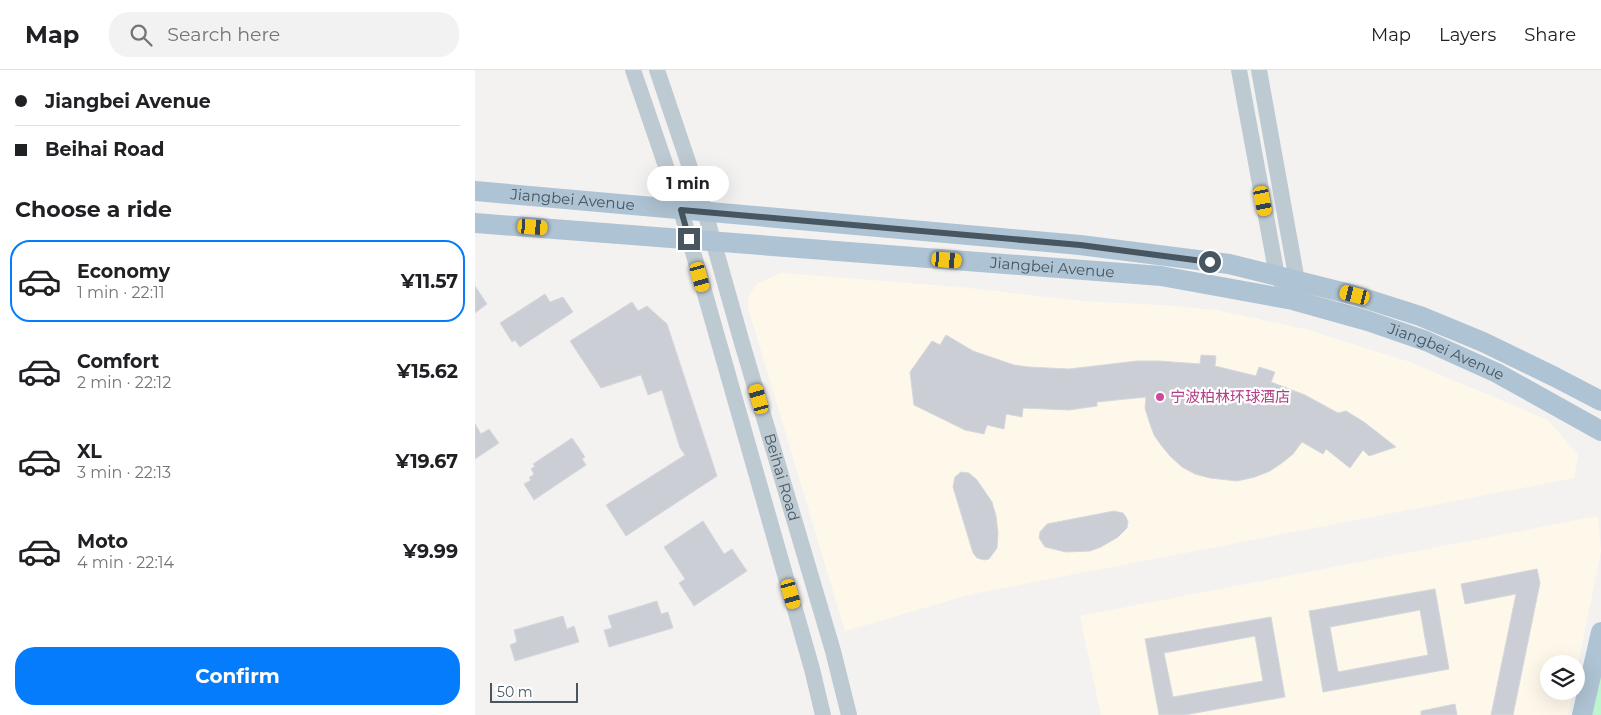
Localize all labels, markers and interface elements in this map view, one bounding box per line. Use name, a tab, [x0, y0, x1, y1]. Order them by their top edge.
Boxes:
search box	[109, 12, 459, 57]
text: Map	[25, 20, 79, 49]
icon: search	[127, 21, 155, 49]
text: Search here	[167, 23, 280, 46]
text: Map	[1371, 24, 1411, 46]
text: Layers	[1439, 24, 1496, 46]
text: Share	[1524, 24, 1576, 46]
text: Jiangbei Avenue	[45, 90, 211, 113]
text: Beihai Road	[45, 138, 164, 161]
callout: 1 min	[648, 166, 730, 202]
text: 1 min	[666, 174, 710, 193]
street label: Jiangbei Avenue	[509, 184, 636, 214]
car	[1252, 185, 1273, 217]
text: Choose a ride	[15, 196, 172, 223]
car	[517, 218, 548, 236]
route end	[678, 228, 700, 250]
car	[931, 251, 962, 269]
route start	[1199, 251, 1221, 273]
street label: Jiangbei Avenue	[988, 253, 1115, 281]
icon: car	[17, 259, 62, 304]
text: Economy	[77, 260, 170, 283]
car	[688, 261, 711, 293]
text: ¥11.57	[401, 270, 458, 293]
text: 1 min · 22:11	[77, 283, 165, 302]
car	[1338, 284, 1371, 306]
street label: Jiangbei Avenue	[1384, 318, 1508, 384]
icon: car	[17, 349, 62, 394]
text: Comfort	[77, 350, 159, 373]
text: ¥15.62	[397, 360, 458, 383]
text: 2 min · 22:12	[77, 373, 171, 392]
car	[747, 383, 770, 415]
place label: 宁波柏林环球酒店	[1170, 387, 1290, 406]
marker: 宁波柏林环球酒店	[1154, 391, 1166, 403]
street label: Beihai Road	[760, 431, 804, 523]
icon: car	[17, 439, 62, 484]
text: XL	[77, 440, 102, 463]
text: ¥19.67	[396, 450, 458, 473]
text: 3 min · 22:13	[77, 463, 171, 482]
icon: car	[17, 529, 62, 574]
text: Moto	[77, 530, 128, 553]
text: ¥9.99	[403, 540, 458, 563]
text: 4 min · 22:14	[77, 553, 174, 572]
car	[779, 578, 802, 610]
button: Confirm	[15, 647, 460, 705]
map controls	[1540, 655, 1585, 700]
button: layers	[1540, 655, 1585, 700]
scale bar	[490, 680, 577, 703]
text: 50 m	[497, 683, 533, 701]

